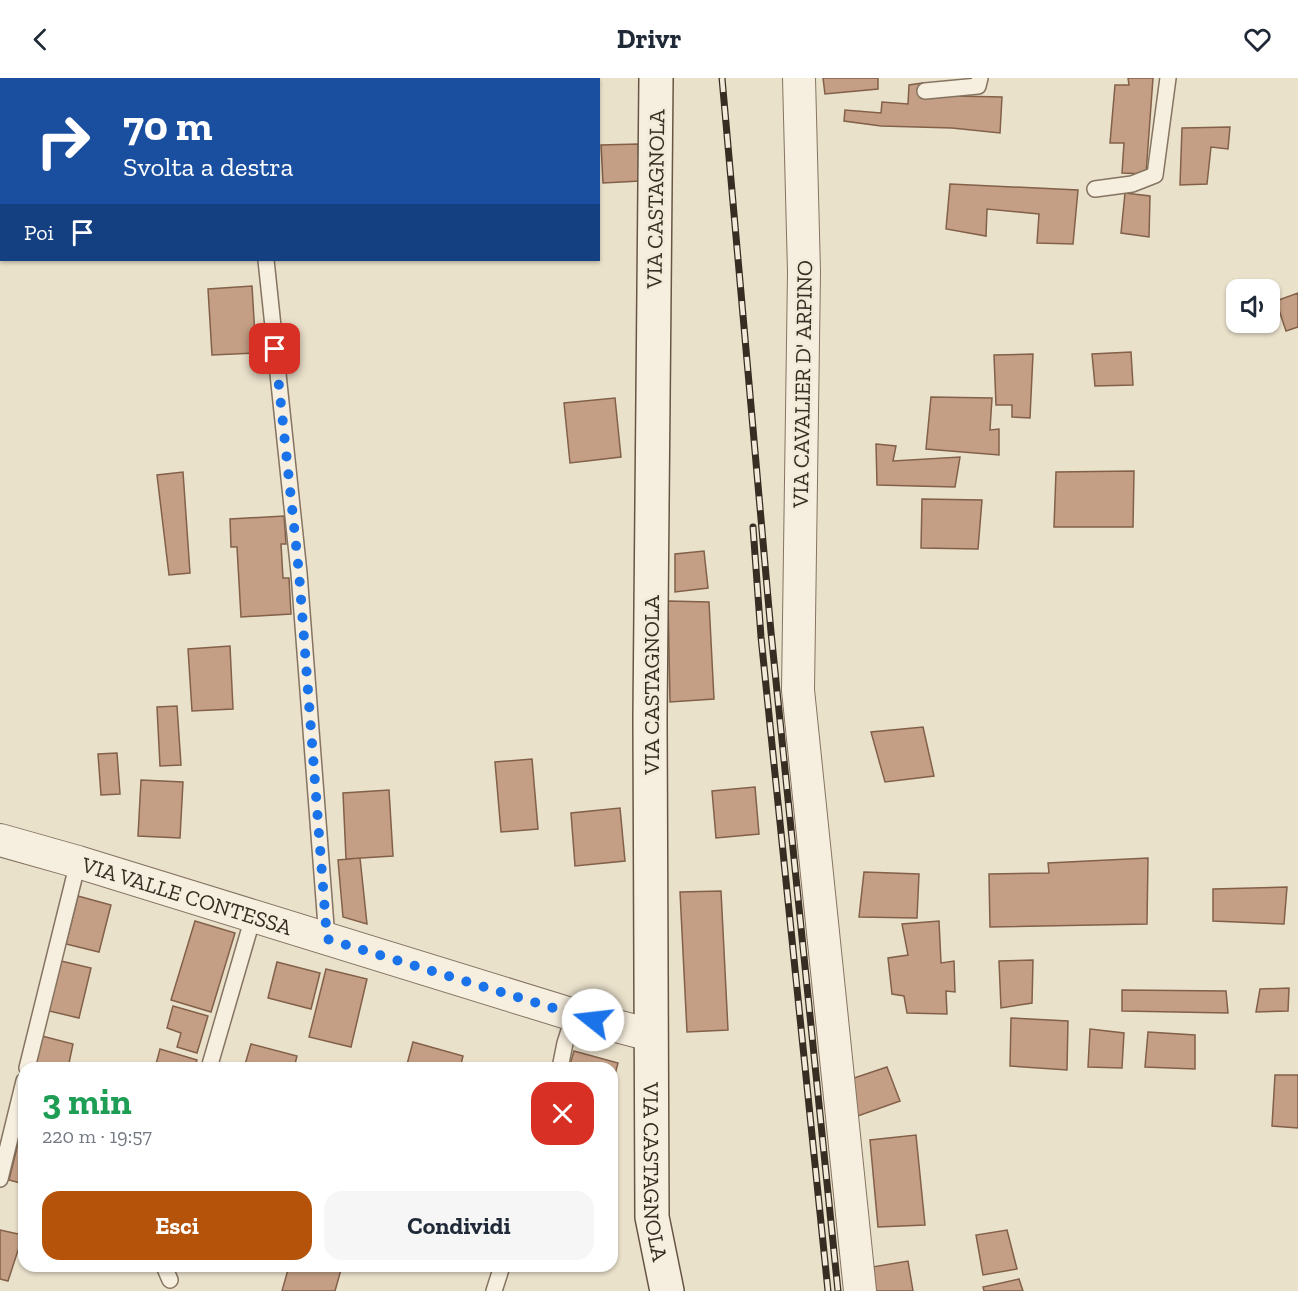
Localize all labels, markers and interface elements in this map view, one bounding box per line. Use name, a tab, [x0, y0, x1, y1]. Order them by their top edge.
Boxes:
icon: back	[24, 23, 57, 56]
text: Drivr	[617, 23, 681, 55]
icon: heart	[1241, 23, 1274, 56]
text: 70 m	[123, 100, 213, 151]
icon: right	[24, 102, 102, 180]
street label: VIA CASTAGNOLA	[640, 108, 671, 290]
text: Svolta a destra	[123, 151, 294, 183]
icon: arrive	[66, 216, 99, 249]
text: Poi	[24, 219, 54, 246]
street label: VIA CAVALIER D' ARPINO	[787, 260, 818, 509]
map controls	[1226, 279, 1280, 333]
button: sound	[1226, 279, 1280, 333]
pin	[249, 323, 300, 374]
icon: arrive	[258, 332, 291, 365]
street label: VIA CASTAGNOLA	[638, 595, 665, 776]
street label: VIA VALLE CONTESSA	[78, 851, 296, 941]
position arrow	[561, 988, 625, 1052]
text: 3 min	[42, 1080, 132, 1123]
street label: VIA CASTAGNOLA	[637, 1081, 674, 1264]
button: close	[531, 1082, 594, 1145]
text: 220 m · 19:57	[42, 1124, 152, 1148]
button: Esci	[42, 1191, 312, 1260]
button: Condividi	[324, 1191, 594, 1260]

